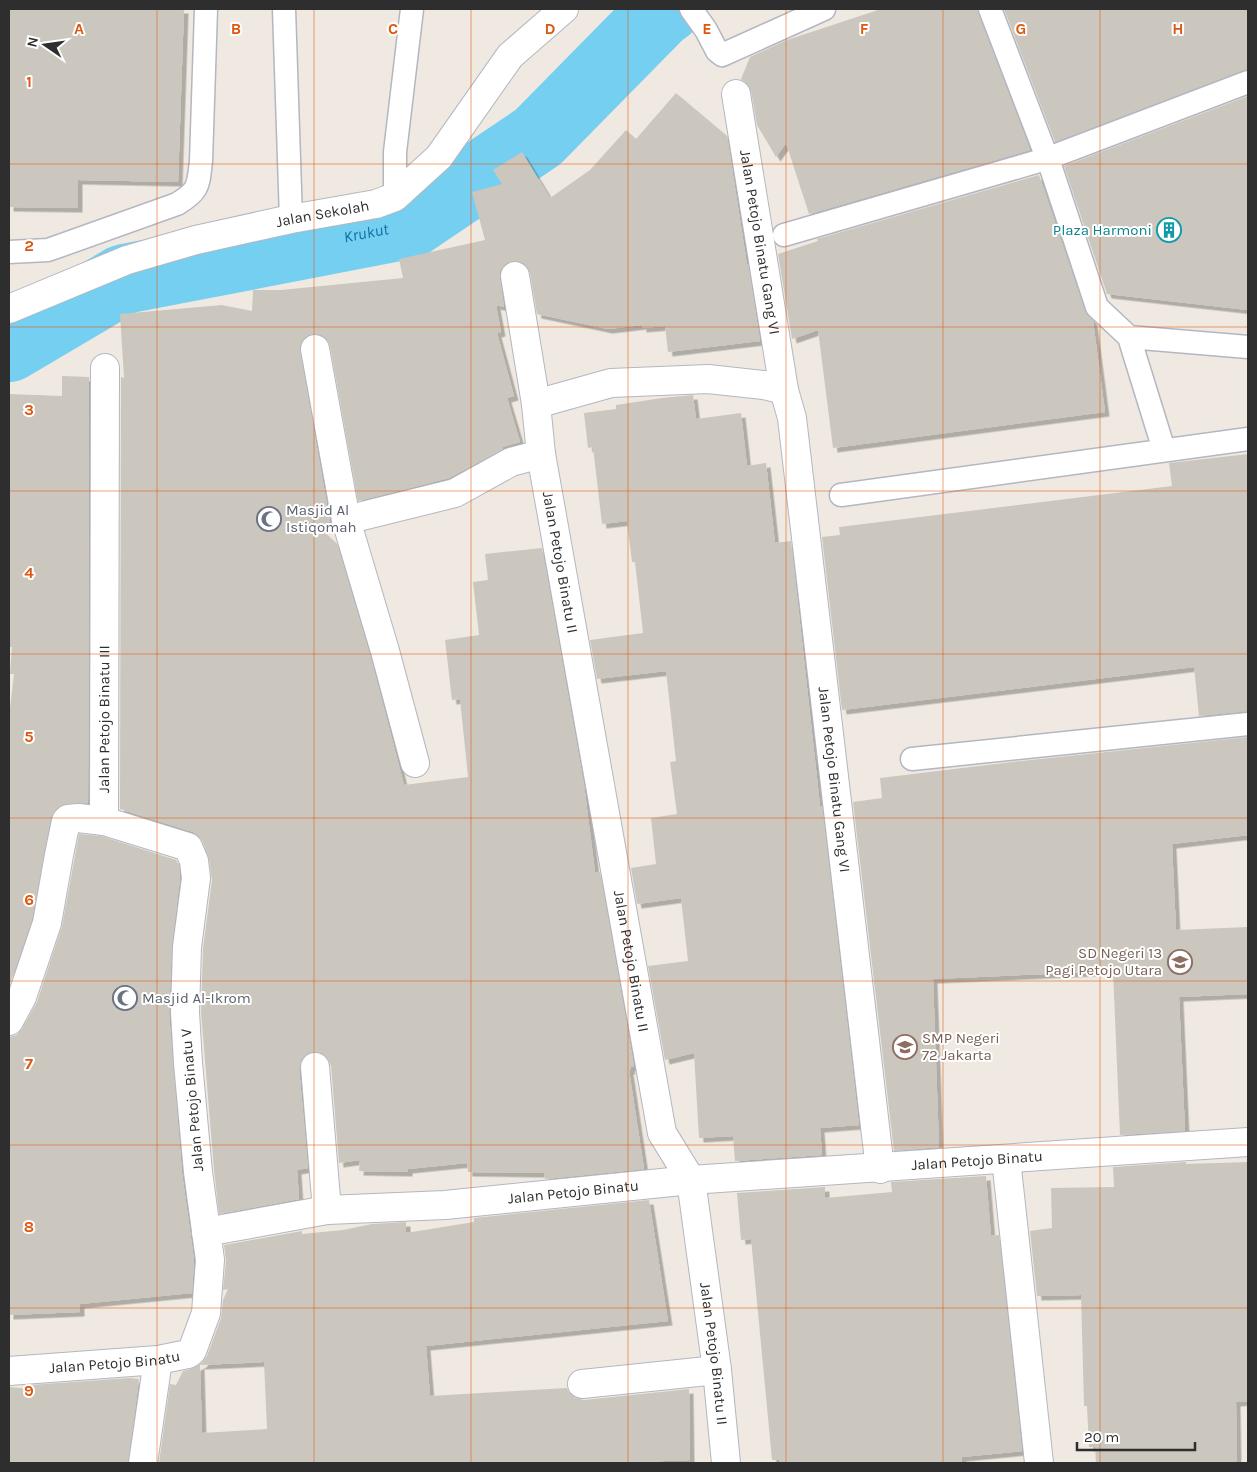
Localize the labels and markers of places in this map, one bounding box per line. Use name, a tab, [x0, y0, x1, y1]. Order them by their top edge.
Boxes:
building icon: Plaza Harmoni	[1156, 217, 1182, 243]
place label: Plaza Harmoni	[1053, 221, 1152, 239]
place label: Masjid Al Istiqomah	[286, 501, 357, 536]
mosque icon: Masjid Al Istiqomah	[256, 506, 282, 532]
place label: SD Negeri 13 Pagi Petojo Utara	[1045, 944, 1162, 979]
school or university icon: SD Negeri 13 Pagi Petojo Utara	[1167, 949, 1193, 975]
mosque icon: Masjid Al-Ikrom	[112, 985, 138, 1011]
place label: Masjid Al-Ikrom	[142, 989, 251, 1007]
place label: SMP Negeri 72 Jakarta	[922, 1029, 1000, 1064]
school or university icon: SMP Negeri 72 Jakarta	[892, 1034, 918, 1060]

